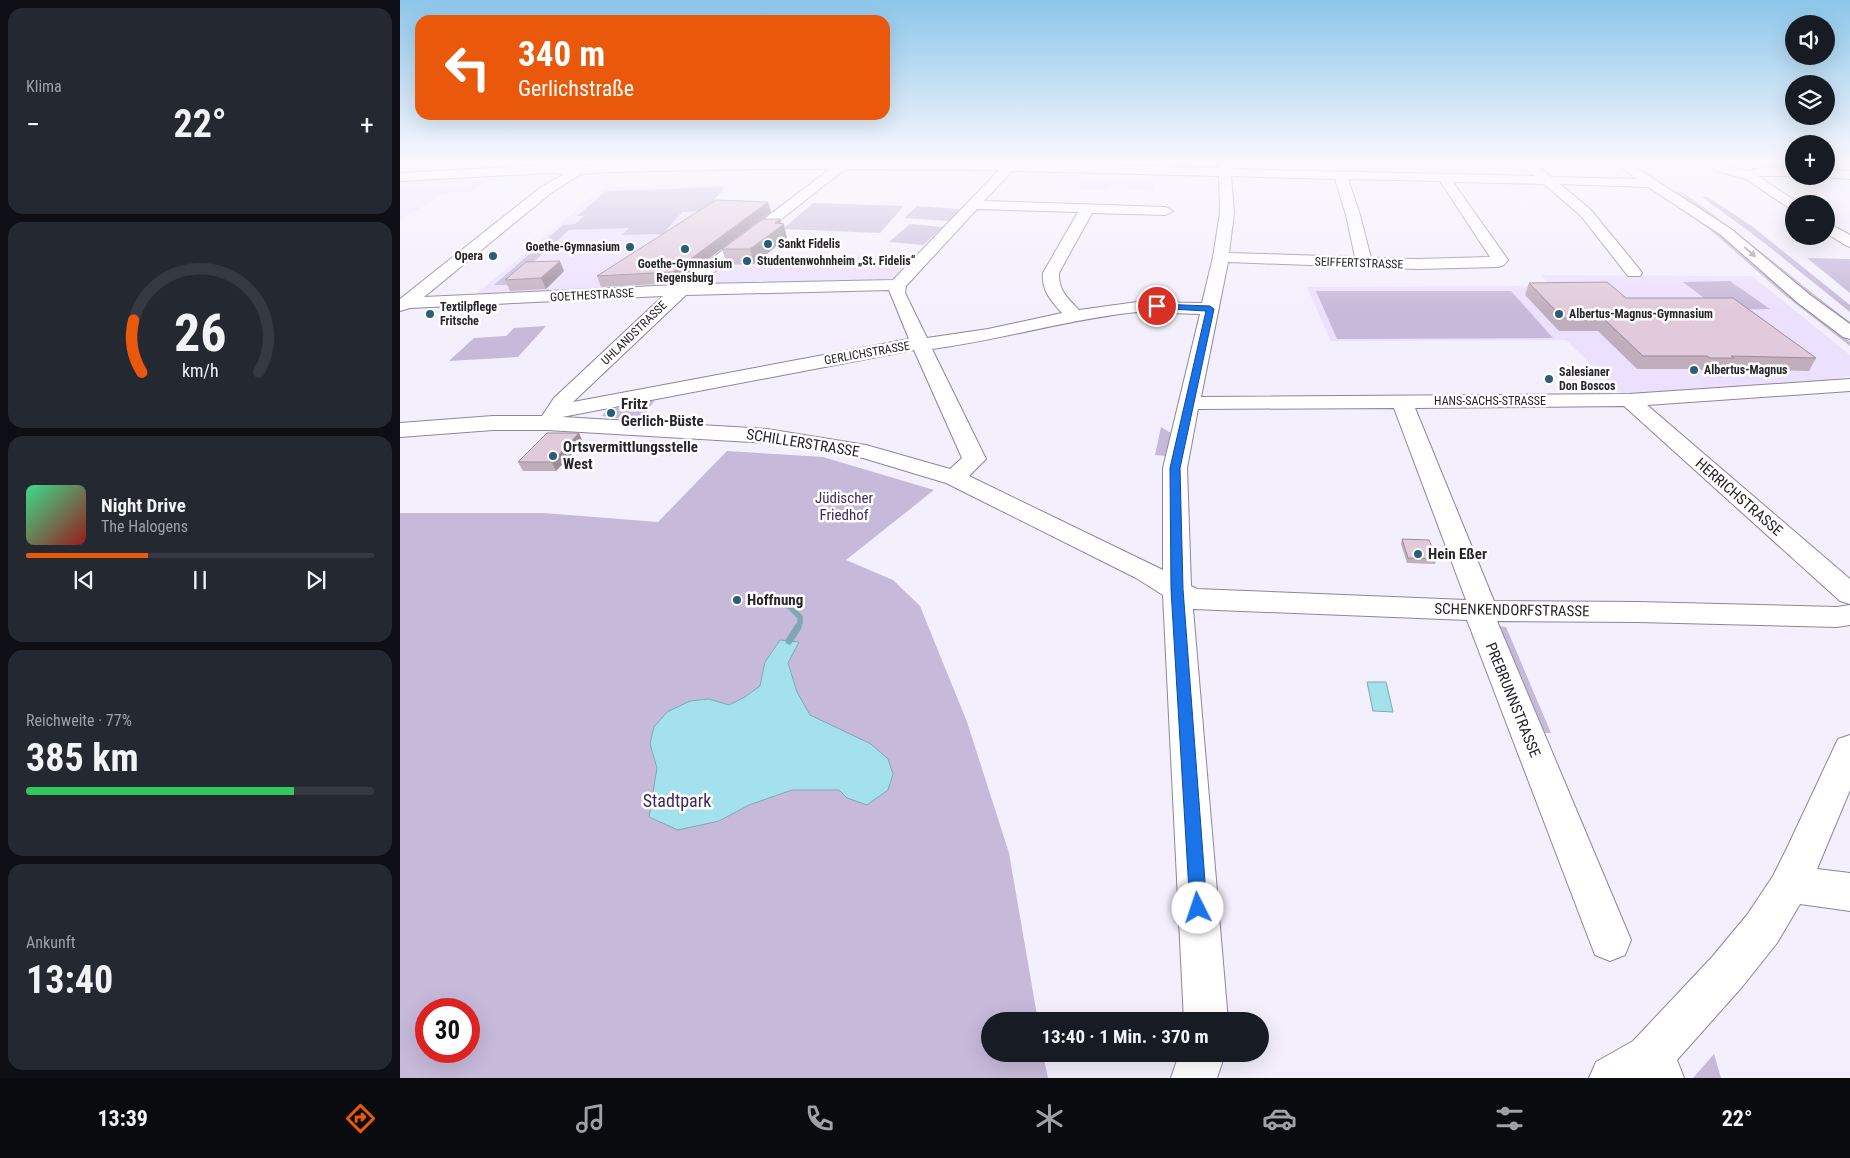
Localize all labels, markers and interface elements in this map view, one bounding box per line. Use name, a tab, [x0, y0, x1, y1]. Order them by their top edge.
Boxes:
map controls	[1785, 15, 1835, 245]
button: sound	[1785, 15, 1835, 65]
text: 340 m	[518, 34, 605, 75]
icon: left	[435, 35, 500, 100]
button: layers	[1785, 75, 1835, 125]
text: Gerlichstraße	[518, 76, 634, 101]
text: Klima	[26, 77, 62, 96]
text: 22°	[173, 102, 227, 146]
text: −	[26, 108, 40, 141]
text: +	[360, 108, 374, 141]
button: +	[1785, 135, 1835, 185]
button: −	[1785, 195, 1835, 245]
place label: Sankt Fidelis	[778, 237, 841, 251]
marker: Sankt Fidelis	[762, 238, 774, 250]
place label: Goethe-Gymnasium	[526, 240, 620, 254]
marker: Goethe-Gymnasium	[624, 241, 636, 253]
marker: Goethe-Gymnasium Regensburg	[679, 243, 691, 255]
one-way arrow	[1743, 247, 1756, 258]
place label: Opera	[455, 249, 483, 263]
marker: Opera	[487, 250, 499, 262]
place label: Studentenwohnheim „St. Fidelis“	[757, 254, 916, 268]
street label: SEIFFERTSTRASSE	[1314, 254, 1404, 272]
marker: Studentenwohnheim „St. Fidelis“	[741, 255, 753, 267]
place label: Goethe-Gymnasium Regensburg	[638, 257, 732, 285]
pin	[1136, 285, 1178, 327]
street label: GOETHESTRASSE	[550, 286, 634, 304]
icon: arrive	[1143, 292, 1171, 320]
street label: UHLANDSTRASSE	[598, 298, 670, 368]
place label: Textilpflege Fritsche	[440, 300, 497, 328]
text: 26	[174, 303, 226, 364]
place label: Albertus-Magnus-Gymnasium	[1569, 307, 1713, 321]
marker: Textilpflege Fritsche	[424, 308, 436, 320]
marker: Albertus-Magnus-Gymnasium	[1553, 308, 1565, 320]
street label: GERLICHSTRASSE	[823, 339, 911, 367]
text: km/h	[182, 360, 218, 381]
place label: Albertus-Magnus	[1704, 363, 1788, 377]
marker: Albertus-Magnus	[1688, 364, 1700, 376]
place label: Salesianer Don Boscos	[1559, 365, 1616, 393]
marker: Salesianer Don Boscos	[1543, 373, 1555, 385]
street label: HANS-SACHS-STRASSE	[1434, 394, 1546, 408]
place label: Fritz Gerlich-Büste	[621, 395, 704, 430]
marker: Fritz Gerlich-Büste	[605, 407, 617, 419]
street label: SCHILLERSTRASSE	[745, 425, 861, 461]
place label: Ortsvermittlungsstelle West	[563, 438, 698, 473]
marker: Ortsvermittlungsstelle West	[547, 450, 559, 462]
street label: HERRICHSTRASSE	[1692, 454, 1786, 540]
park label: Jüdischer Friedhof	[815, 489, 873, 524]
text: Night Drive	[101, 494, 186, 517]
text: The Halogens	[101, 517, 188, 536]
place label: Hein Eßer	[1428, 545, 1487, 563]
marker: Hein Eßer	[1412, 548, 1424, 560]
icon: previous	[70, 566, 98, 594]
icon: pause	[186, 566, 214, 594]
icon: next	[302, 566, 330, 594]
place label: Hoffnung	[747, 591, 803, 609]
marker: Hoffnung	[731, 594, 743, 606]
street label: SCHENKENDORFSTRASSE	[1434, 600, 1590, 620]
street label: PREBRUNNSTRASSE	[1482, 640, 1544, 760]
text: Reichweite · 77%	[26, 711, 132, 730]
text: 385 km	[26, 736, 139, 780]
park label: Stadtpark	[643, 790, 711, 811]
position arrow	[1171, 881, 1223, 933]
text: Ankunft	[26, 933, 75, 952]
text: 13:40	[26, 958, 113, 1002]
speed limit sign: 30	[415, 998, 480, 1063]
text: 13:40 · 1 Min. · 370 m	[1041, 1025, 1209, 1048]
icon: directions	[343, 1101, 378, 1136]
icon: music	[573, 1101, 608, 1136]
icon: phone	[802, 1101, 837, 1136]
icon: climate	[1032, 1101, 1067, 1136]
icon: car	[1262, 1101, 1297, 1136]
icon: filters	[1492, 1101, 1527, 1136]
text: 13:39	[97, 1106, 148, 1131]
text: 22°	[1722, 1106, 1753, 1131]

